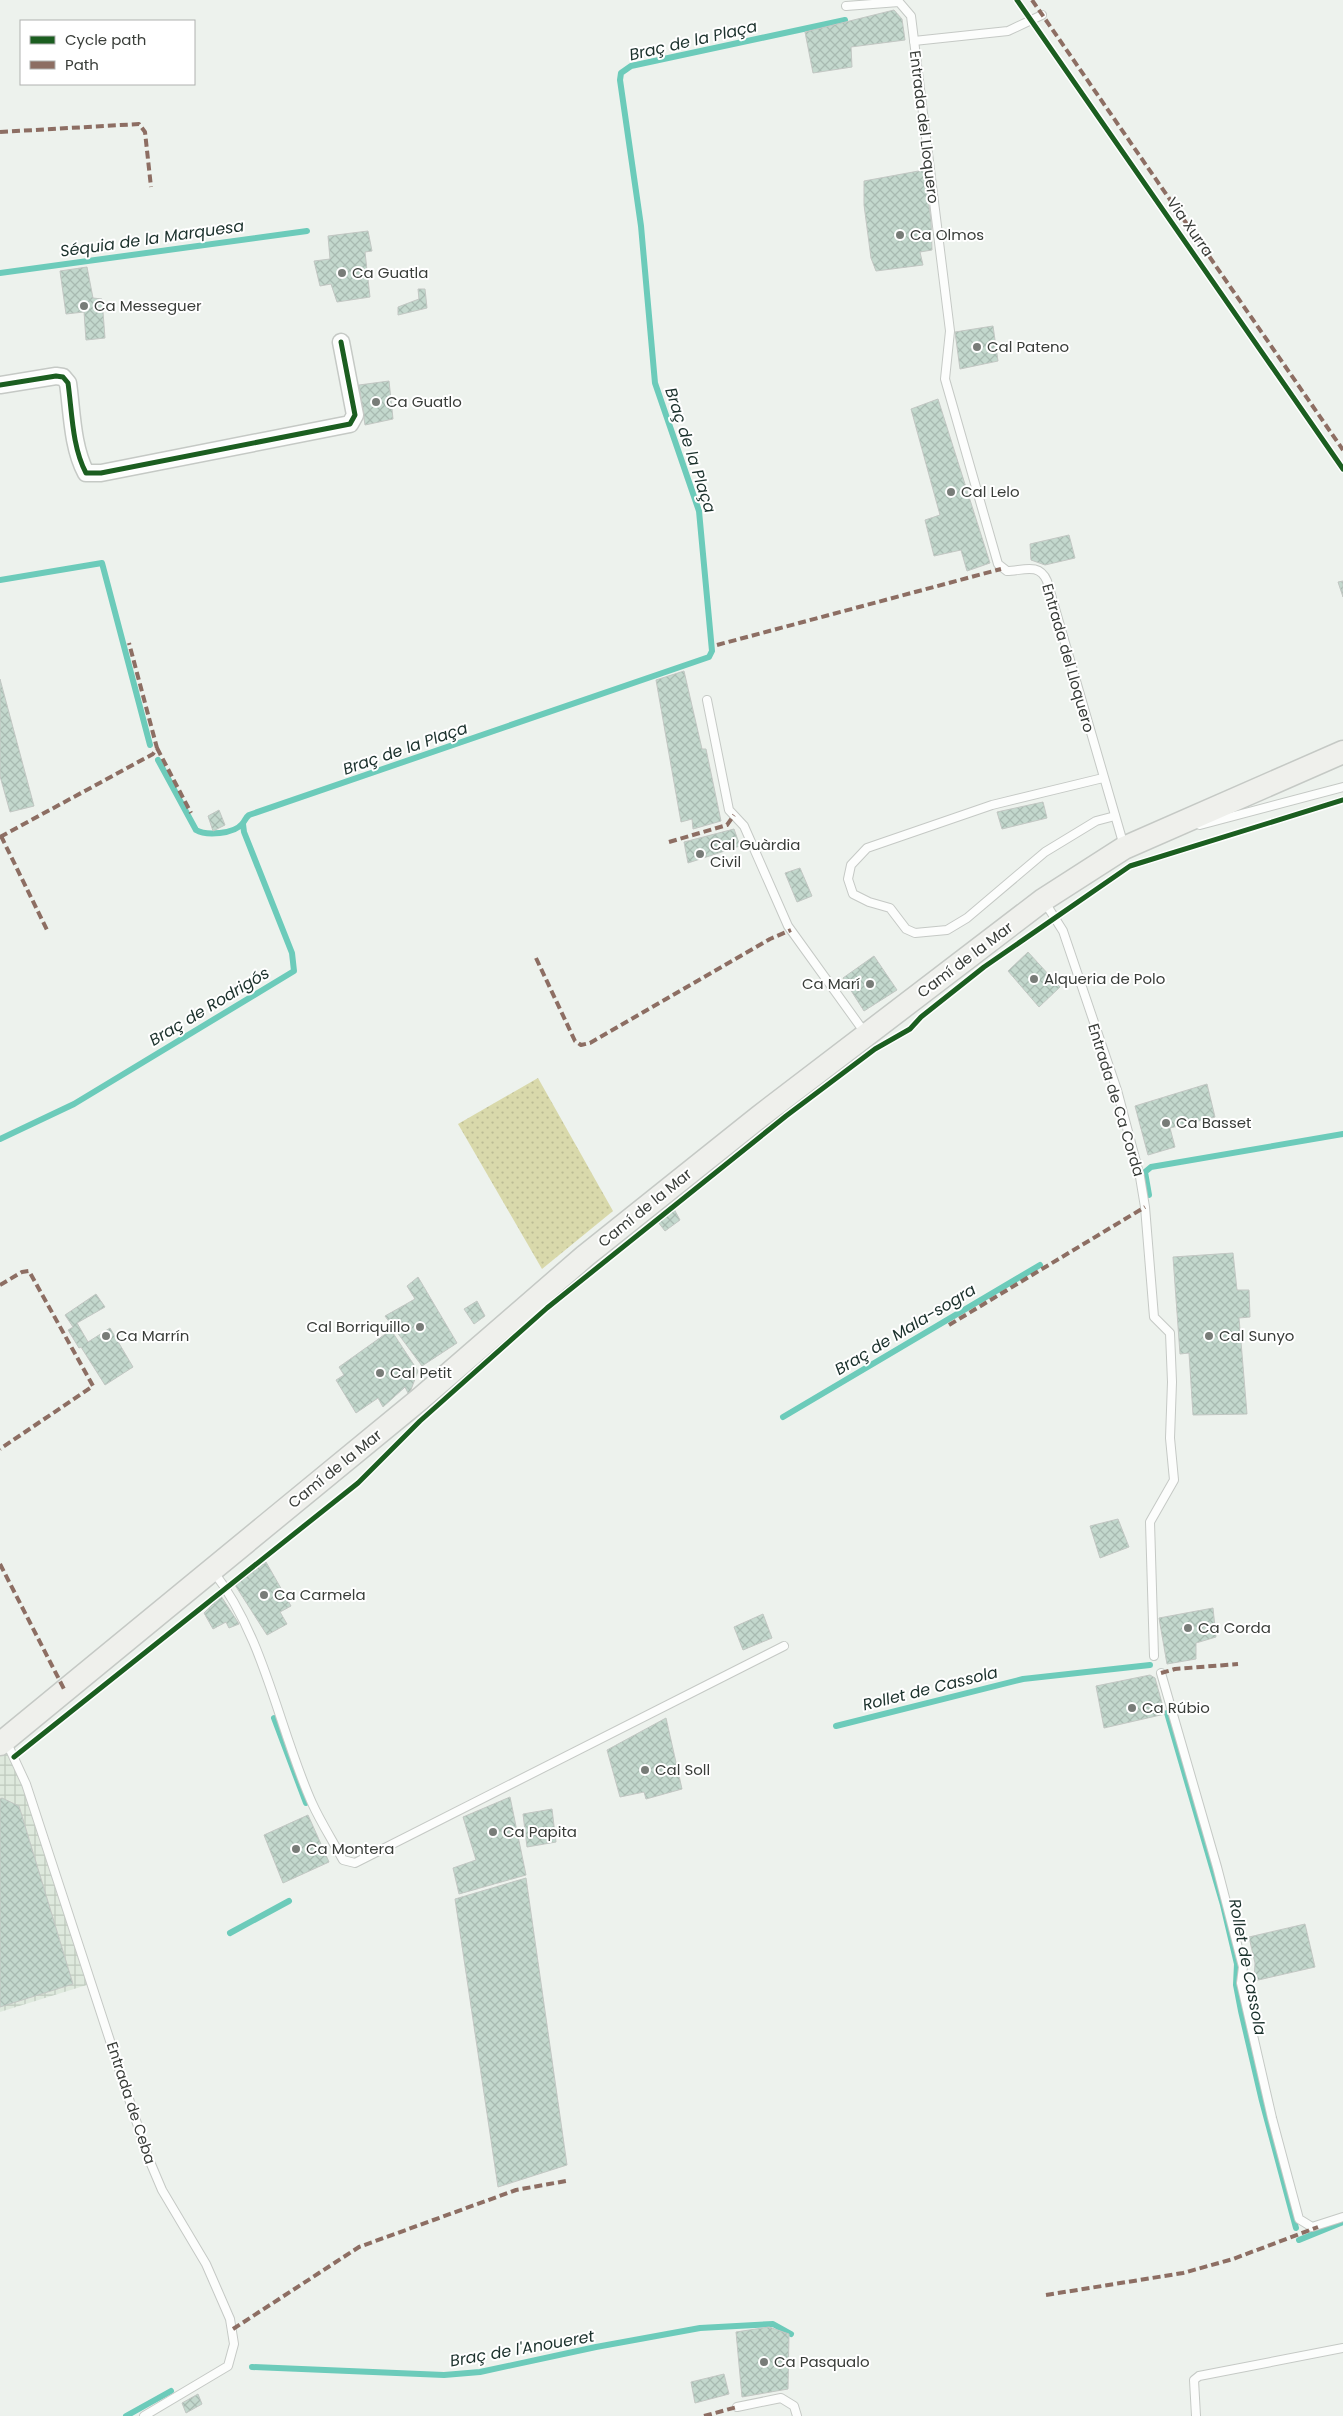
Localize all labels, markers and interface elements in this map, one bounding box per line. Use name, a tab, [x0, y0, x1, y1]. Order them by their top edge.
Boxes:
water label: Braç de la Plaça	[627, 15, 760, 66]
legend	[20, 20, 195, 85]
text: Cycle path	[65, 29, 146, 50]
street label: Entrada del Lloquero	[905, 49, 944, 205]
text: Path	[65, 54, 99, 75]
street label: Via Xurra	[1162, 193, 1219, 261]
water label: Séquia de la Marquesa	[59, 214, 246, 263]
place label: Ca Olmos	[910, 224, 984, 245]
marker: Ca Olmos	[894, 229, 906, 241]
place label: Ca Guatla	[352, 262, 428, 283]
marker: Ca Guatla	[336, 267, 348, 279]
place label: Ca Messeguer	[94, 295, 202, 316]
marker: Ca Messeguer	[78, 300, 90, 312]
place label: Cal Pateno	[987, 336, 1069, 357]
marker: Cal Pateno	[971, 341, 983, 353]
water label: Braç de la Plaça	[659, 384, 722, 516]
place label: Ca Guatlo	[386, 391, 462, 412]
marker: Ca Guatlo	[370, 396, 382, 408]
place label: Cal Lelo	[961, 481, 1020, 502]
marker: Cal Lelo	[945, 486, 957, 498]
street label: Entrada del Lloquero	[1037, 581, 1100, 735]
water label: Braç de la Plaça	[340, 716, 471, 781]
place label: Cal Guàrdia Civil	[710, 834, 800, 872]
marker: Cal Guàrdia Civil	[694, 848, 706, 860]
street label: Camí de la Mar	[913, 916, 1017, 1003]
water label: Braç de Rodrigós	[145, 961, 274, 1051]
place label: Alqueria de Polo	[1044, 968, 1165, 989]
place label: Ca Marí	[802, 973, 860, 994]
marker: Alqueria de Polo	[1028, 973, 1040, 985]
marker: Ca Marí	[864, 978, 876, 990]
street label: Entrada de Ca Corda	[1083, 1021, 1150, 1179]
place label: Ca Basset	[1176, 1112, 1251, 1133]
marker: Ca Basset	[1160, 1117, 1172, 1129]
street label: Camí de la Mar	[593, 1163, 696, 1252]
water label: Braç de Mala-sogra	[830, 1278, 980, 1381]
place label: Cal Borriquillo	[306, 1316, 410, 1337]
marker: Cal Borriquillo	[414, 1321, 426, 1333]
place label: Ca Marrín	[116, 1325, 189, 1346]
place label: Cal Sunyo	[1219, 1325, 1294, 1346]
marker: Ca Marrín	[100, 1330, 112, 1342]
marker: Cal Sunyo	[1203, 1330, 1215, 1342]
place label: Cal Petit	[390, 1362, 452, 1383]
marker: Cal Petit	[374, 1367, 386, 1379]
street label: Camí de la Mar	[283, 1424, 386, 1513]
place label: Ca Carmela	[274, 1584, 366, 1605]
marker: Ca Carmela	[258, 1589, 270, 1601]
place label: Ca Corda	[1198, 1617, 1271, 1638]
marker: Ca Corda	[1182, 1622, 1194, 1634]
water label: Rollet de Cassola	[860, 1661, 1000, 1716]
place label: Ca Rúbio	[1142, 1697, 1210, 1718]
marker: Ca Rúbio	[1126, 1702, 1138, 1714]
place label: Cal Soll	[655, 1759, 710, 1780]
marker: Cal Soll	[639, 1764, 651, 1776]
place label: Ca Papita	[503, 1821, 577, 1842]
marker: Ca Papita	[487, 1826, 499, 1838]
place label: Ca Montera	[306, 1838, 394, 1859]
marker: Ca Montera	[290, 1843, 302, 1855]
water label: Rollet de Cassola	[1223, 1897, 1272, 2038]
street label: Entrada de Ceba	[102, 2039, 161, 2167]
water label: Braç de l'Anoueret	[448, 2324, 597, 2373]
place label: Ca Pasqualo	[774, 2351, 870, 2372]
marker: Ca Pasqualo	[758, 2356, 770, 2368]

